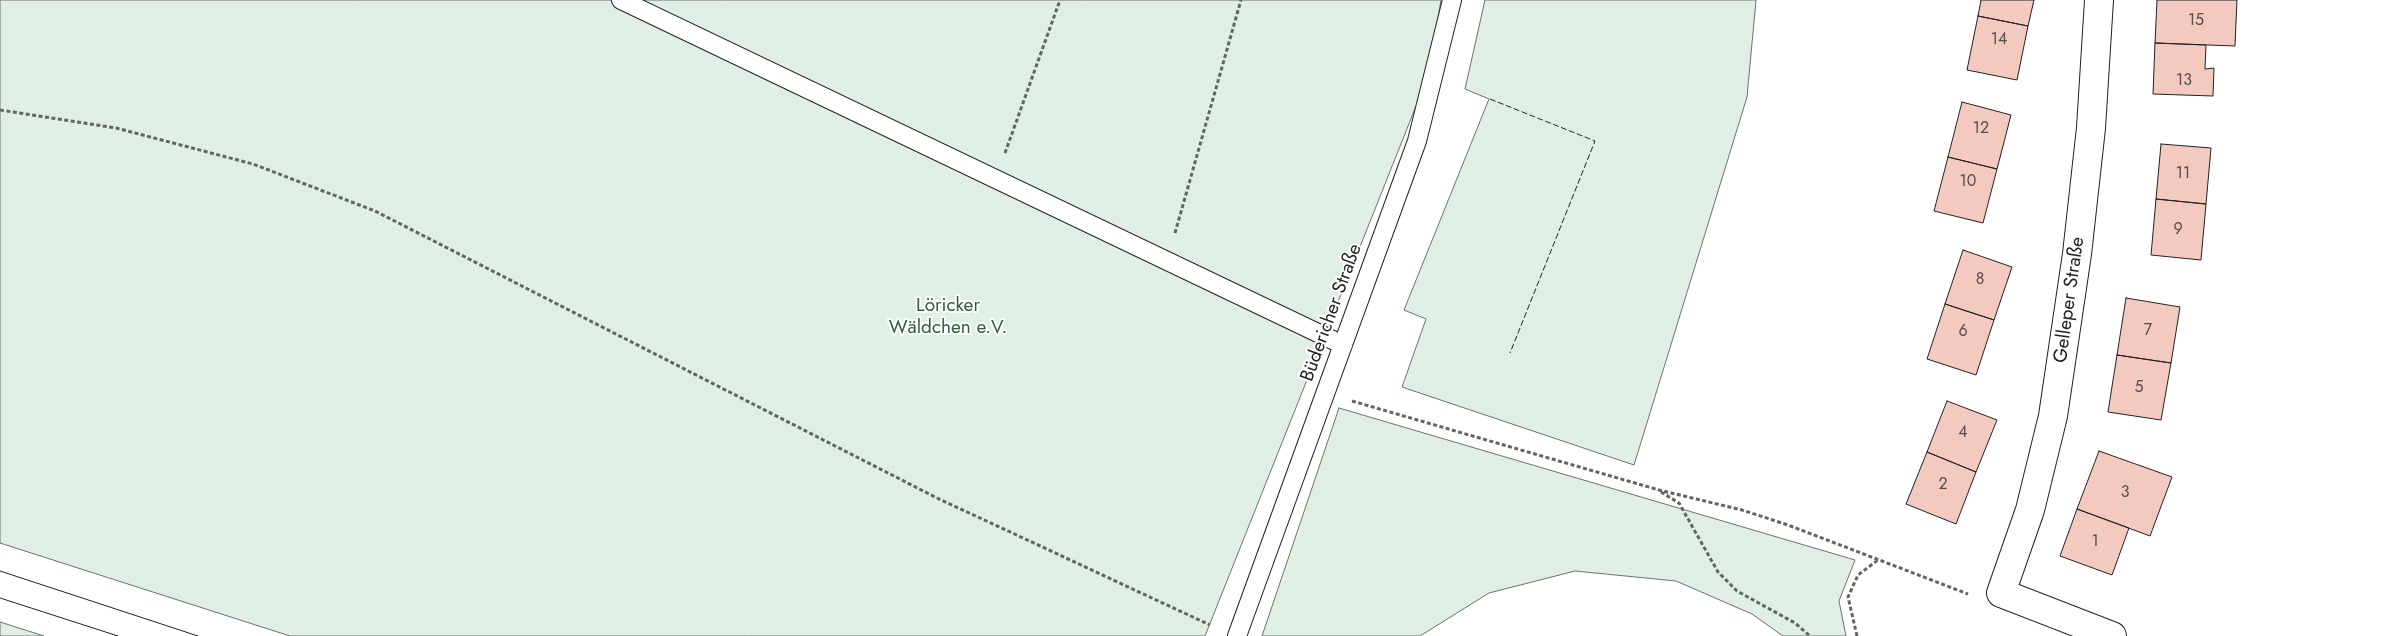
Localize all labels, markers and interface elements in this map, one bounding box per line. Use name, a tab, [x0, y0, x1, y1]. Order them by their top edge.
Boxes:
house number: 15	[2188, 11, 2204, 31]
house number: 14	[1991, 30, 2007, 50]
house number: 13	[2176, 71, 2192, 91]
house number: 12	[1973, 119, 1989, 139]
house number: 11	[2176, 164, 2190, 184]
house number: 10	[1960, 172, 1976, 192]
house number: 9	[2173, 220, 2183, 240]
street label: Gelleper Straße	[2050, 236, 2090, 364]
street label: Büdericher Straße	[1297, 241, 1367, 385]
house number: 8	[1976, 270, 1984, 290]
park label: Löricker Wäldchen e.V.	[889, 295, 1007, 339]
house number: 7	[2144, 321, 2152, 341]
house number: 6	[1958, 322, 1968, 342]
house number: 5	[2134, 378, 2144, 398]
house number: 4	[1958, 423, 1968, 443]
house number: 2	[1938, 475, 1948, 495]
house number: 3	[2121, 483, 2129, 503]
house number: 1	[2091, 532, 2099, 552]

